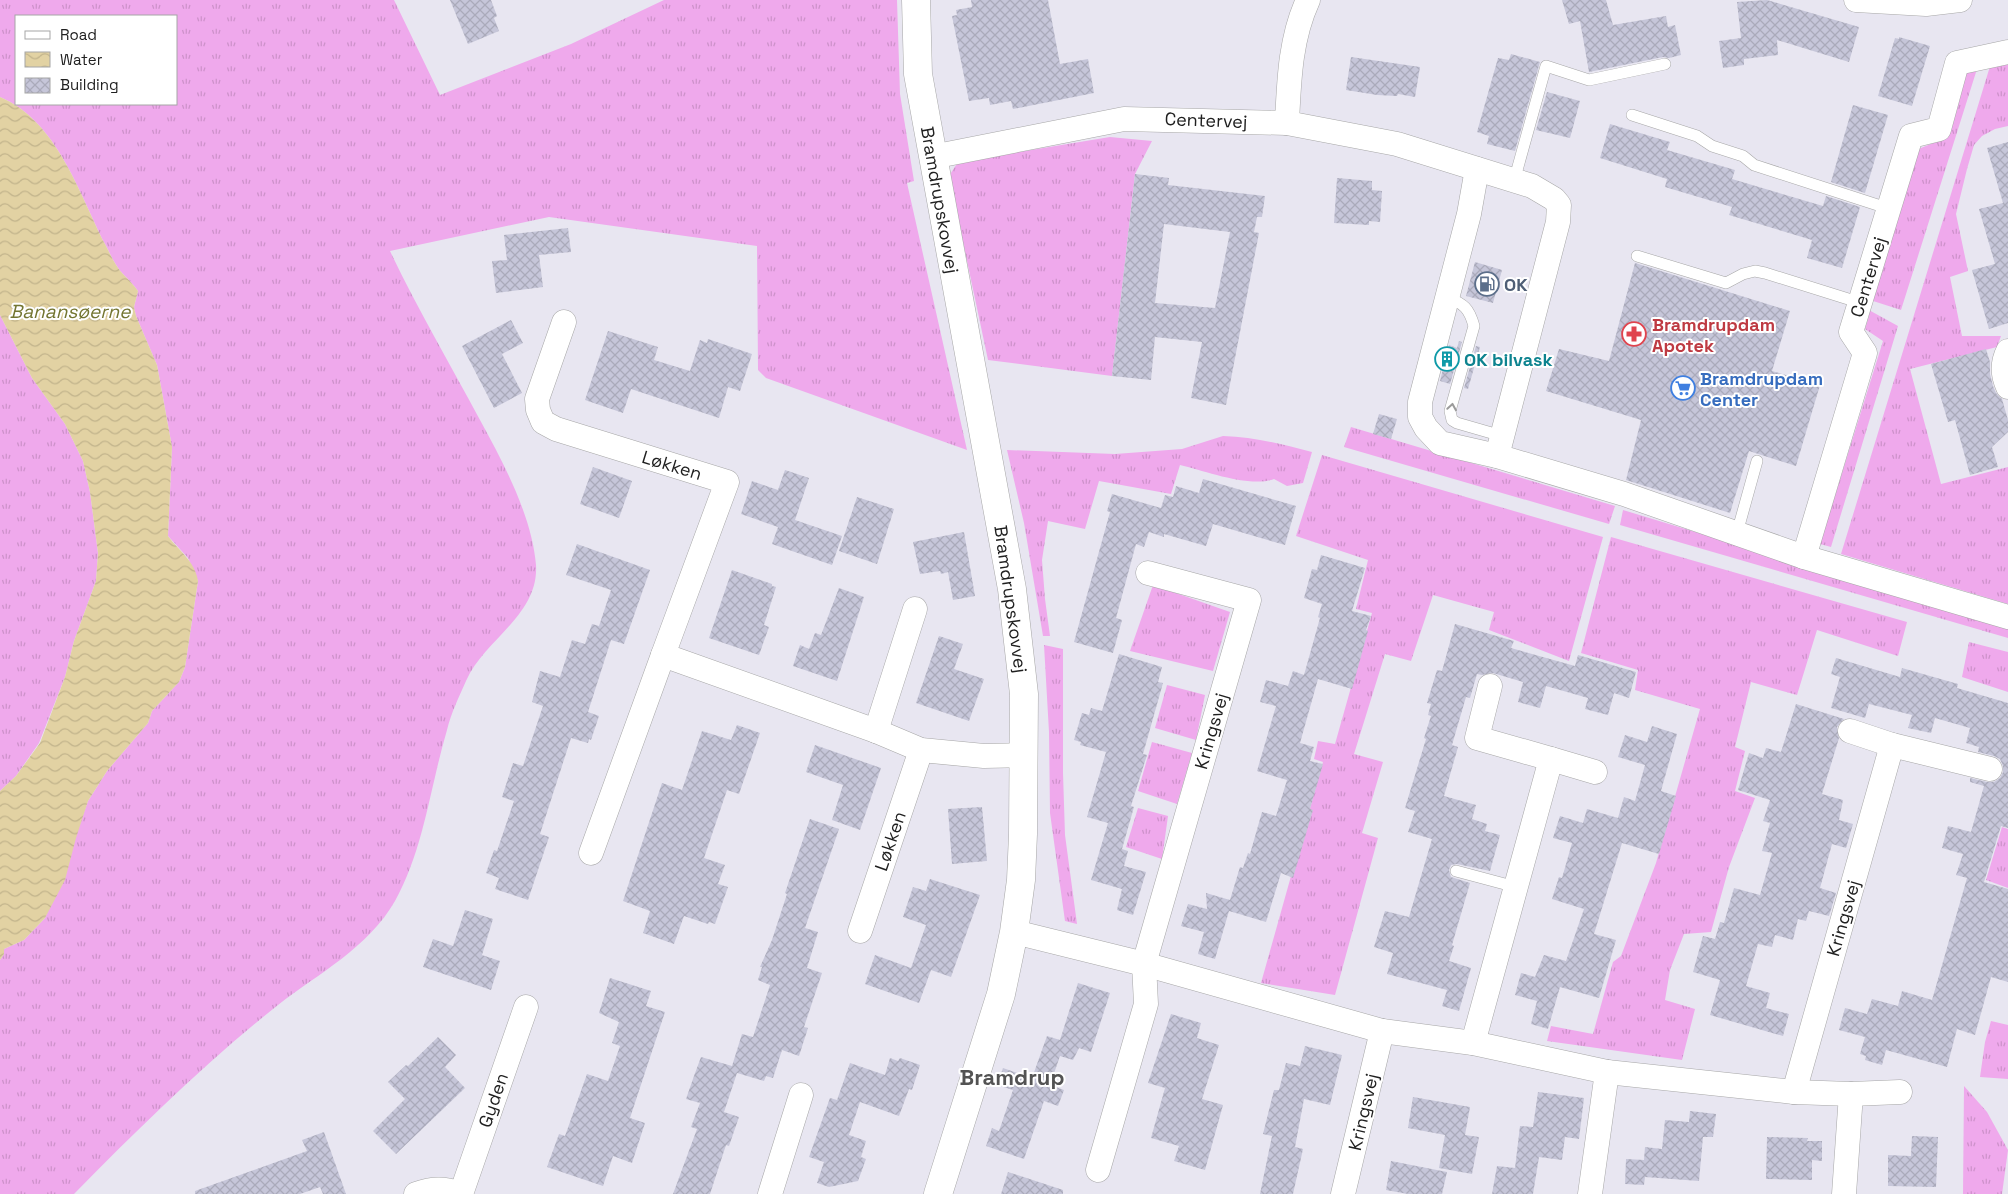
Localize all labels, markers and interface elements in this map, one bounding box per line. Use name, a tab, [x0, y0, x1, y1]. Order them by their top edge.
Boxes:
legend	[15, 15, 178, 105]
text: Road	[60, 25, 97, 44]
text: Water	[60, 50, 103, 69]
text: Building	[60, 75, 119, 94]
street label: Centervej	[1164, 107, 1248, 133]
street label: Bramdrupskovvej	[916, 125, 964, 275]
street label: Centervej	[1845, 234, 1891, 320]
fuel station icon: OK	[1474, 271, 1500, 297]
place label: OK	[1504, 273, 1528, 296]
water label: Banansøerne	[10, 299, 131, 324]
place label: Bramdrupdam Apotek	[1652, 313, 1775, 357]
pharmacy icon: Bramdrupdam Apotek	[1621, 321, 1647, 347]
building icon: OK bilvask	[1434, 346, 1460, 372]
place label: OK bilvask	[1464, 348, 1553, 371]
place label: Bramdrupdam Center	[1700, 367, 1823, 411]
supermarket icon: Bramdrupdam Center	[1670, 375, 1696, 401]
one-way arrow	[1447, 402, 1457, 411]
street label: Løkken	[639, 445, 705, 485]
street label: Bramdrupskovvej	[989, 524, 1033, 674]
street label: Kringsvej	[1189, 690, 1233, 772]
street label: Løkken	[869, 808, 911, 874]
street label: Kringsvej	[1821, 877, 1865, 959]
district label: Bramdrup	[960, 1063, 1064, 1091]
street label: Gyden	[473, 1070, 513, 1130]
street label: Kringsvej	[1343, 1071, 1383, 1153]

